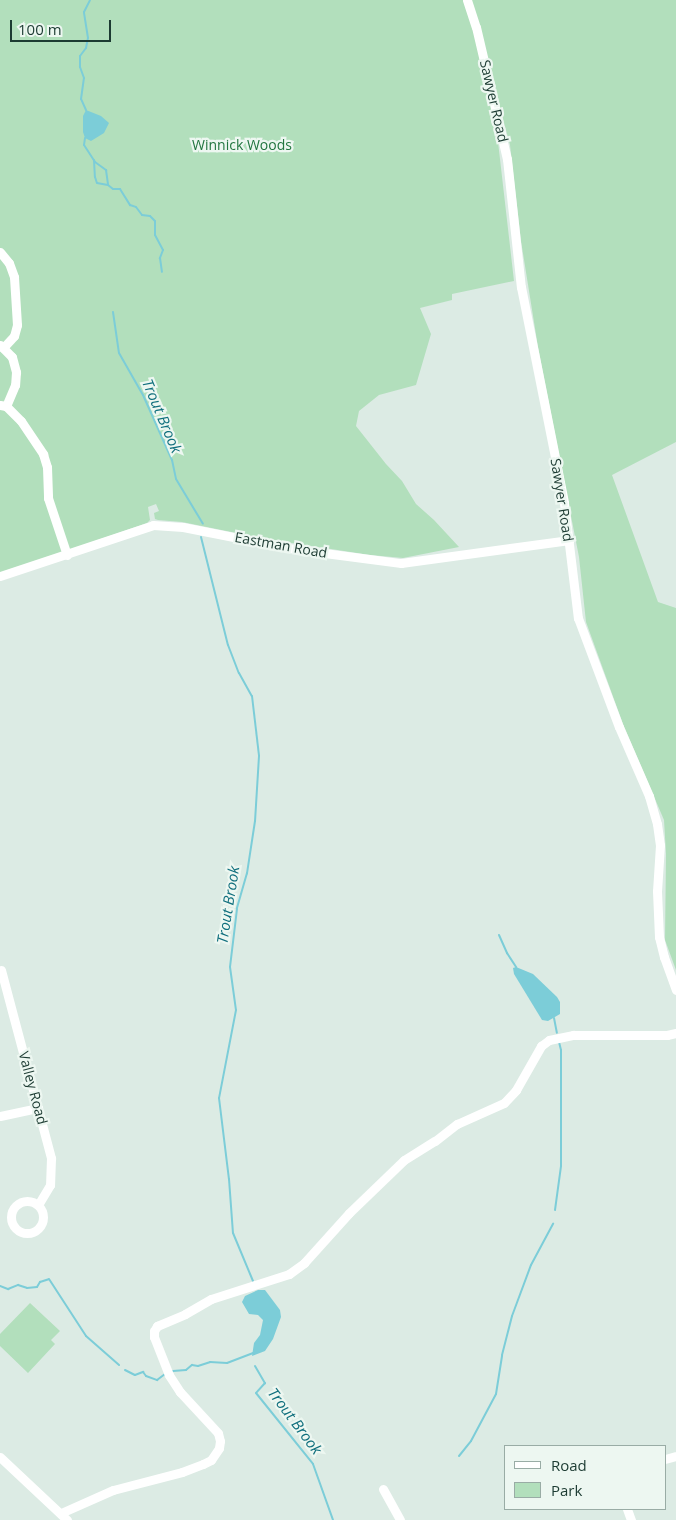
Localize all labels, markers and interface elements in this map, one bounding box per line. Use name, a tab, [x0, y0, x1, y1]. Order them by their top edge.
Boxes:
scale bar	[12, 10, 114, 42]
text: 100 m	[18, 19, 62, 39]
street label: Sawyer Road	[476, 58, 512, 144]
park label: Winnick Woods	[192, 137, 292, 153]
water label: Trout Brook	[138, 376, 186, 456]
street label: Sawyer Road	[547, 457, 577, 543]
street label: Eastman Road	[233, 529, 329, 561]
water label: Trout Brook	[213, 865, 243, 945]
street label: Valley Road	[15, 1050, 51, 1126]
water label: Trout Brook	[264, 1384, 326, 1458]
legend	[503, 1445, 666, 1510]
text: Road	[551, 1455, 587, 1475]
text: Park	[551, 1480, 582, 1500]

